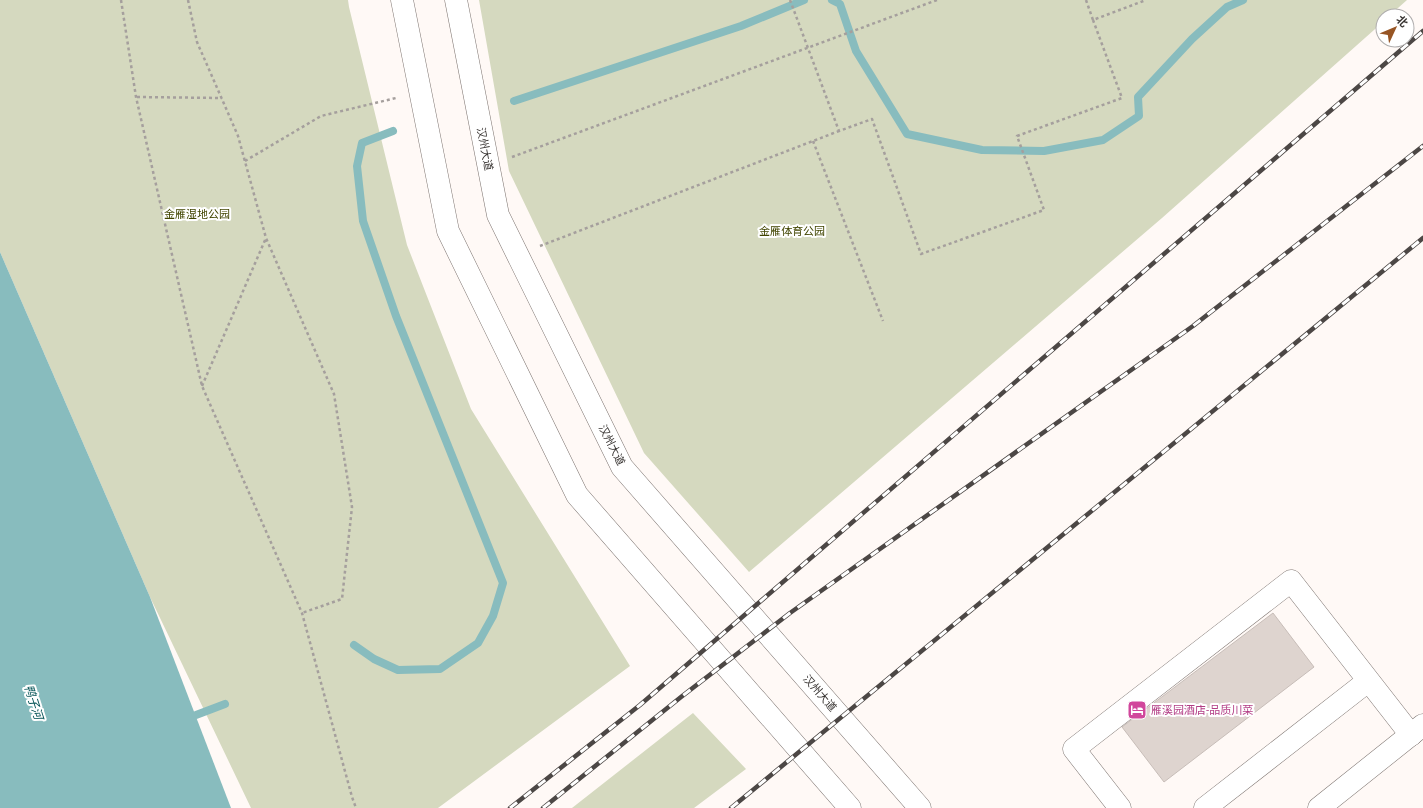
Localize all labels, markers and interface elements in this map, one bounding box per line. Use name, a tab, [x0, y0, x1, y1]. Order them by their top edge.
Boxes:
north arrow	[1375, 8, 1415, 48]
text: 北	[1394, 13, 1410, 29]
street label: 汉州大道	[475, 126, 495, 172]
park label: 金雁湿地公园	[164, 208, 230, 220]
park label: 金雁体育公园	[759, 225, 825, 237]
street label: 汉州大道	[597, 423, 627, 467]
street label: 汉州大道	[801, 672, 839, 714]
water label: 鸭子河	[22, 683, 46, 723]
hotel icon: 雁溪园酒店-品质川菜	[1126, 699, 1148, 721]
place label: 雁溪园酒店-品质川菜	[1151, 704, 1253, 716]

